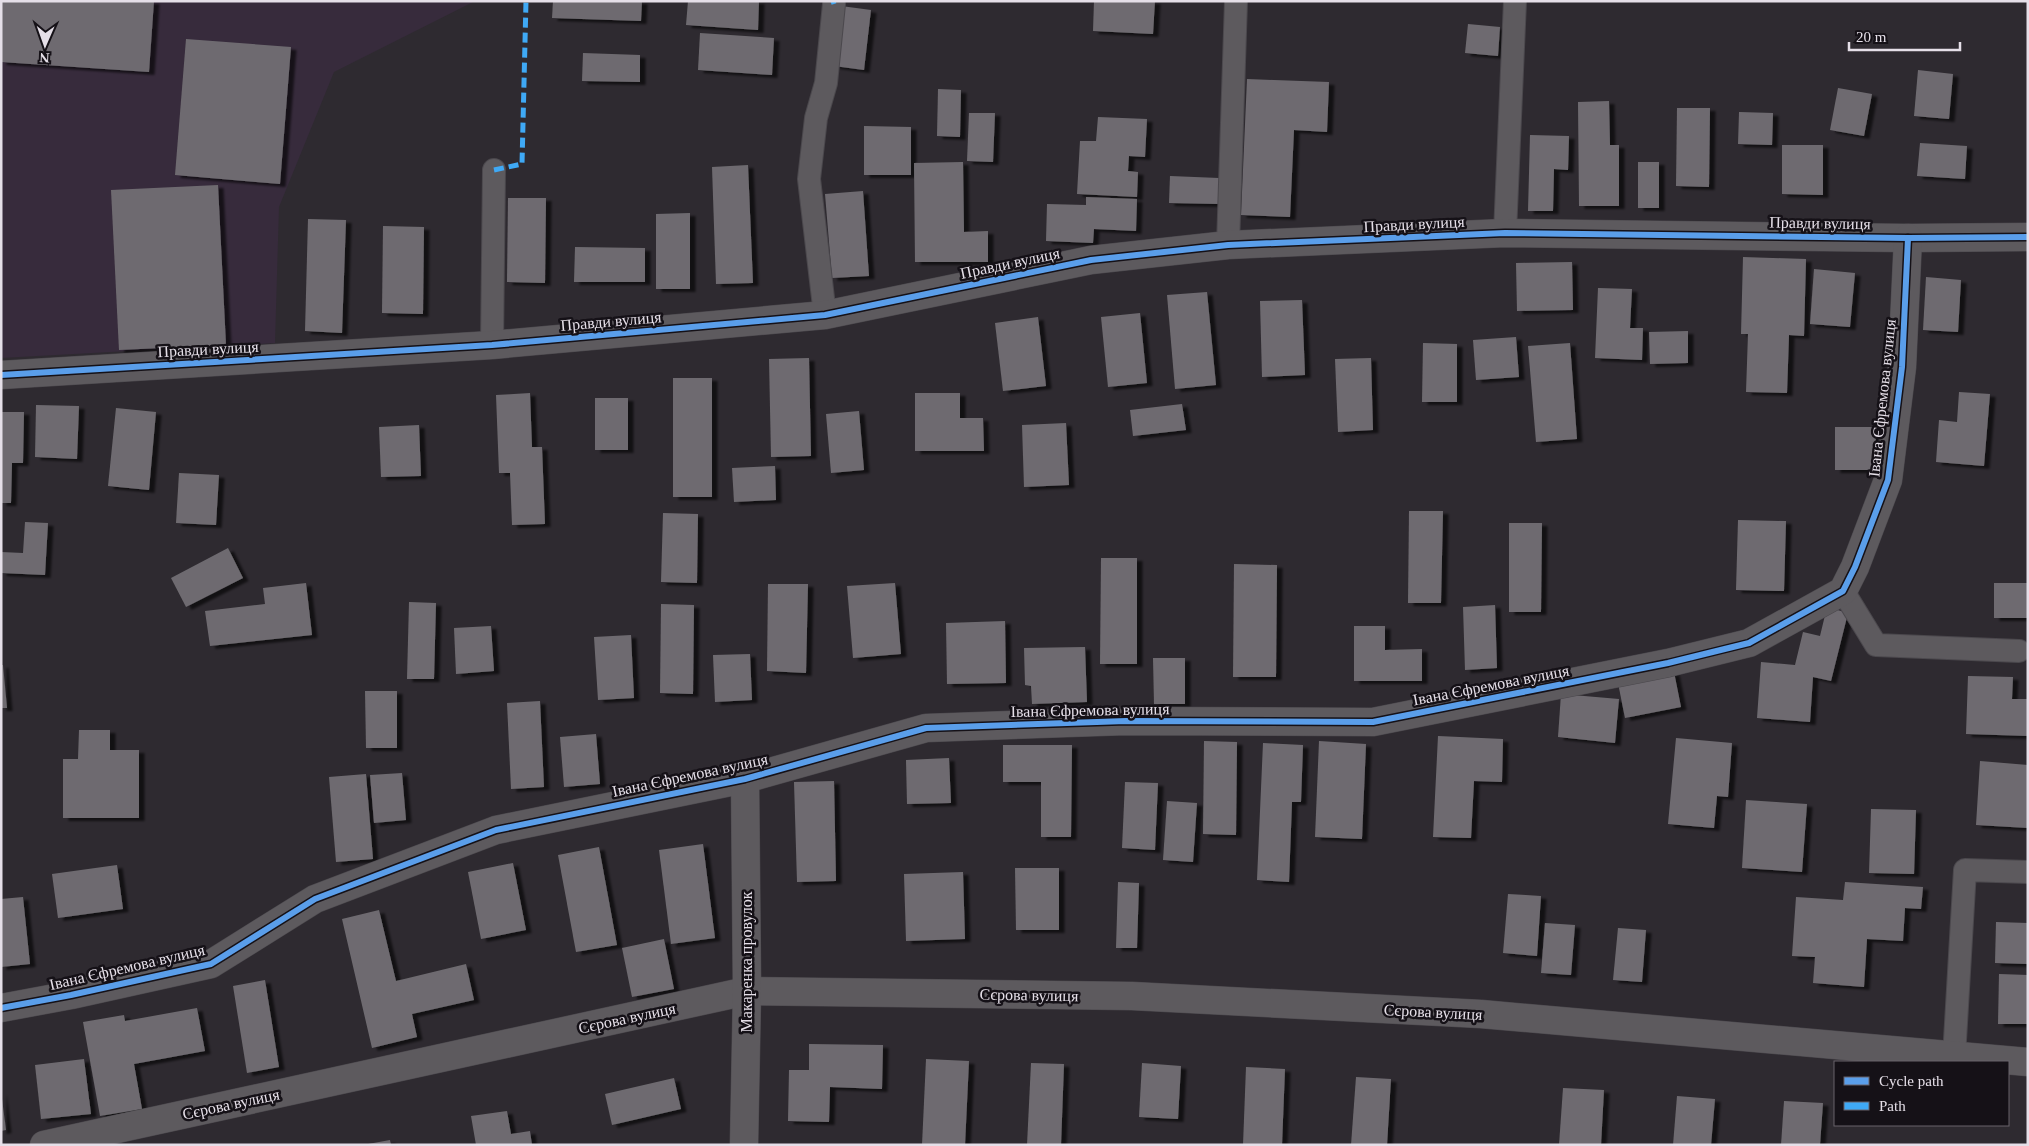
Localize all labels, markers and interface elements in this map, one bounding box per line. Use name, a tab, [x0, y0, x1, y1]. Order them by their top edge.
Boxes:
north arrow	[20, 20, 70, 70]
scale bar	[1849, 20, 1960, 52]
text: 20 m	[1856, 29, 1887, 45]
text: N	[39, 50, 50, 65]
street label: Правди вулиця	[1363, 213, 1466, 236]
street label: Правди вулиця	[1769, 214, 1871, 233]
street label: Правди вулиця	[959, 244, 1062, 283]
street label: Правди вулиця	[560, 308, 663, 335]
street label: Івана Єфремова вулиця	[1865, 318, 1900, 478]
street label: Правди вулиця	[157, 338, 260, 361]
street label: Івана Єфремова вулиця	[1411, 661, 1571, 709]
street label: Івана Єфремова вулиця	[1010, 700, 1170, 721]
street label: Івана Єфремова вулиця	[611, 750, 770, 801]
street label: Макаренка провулок	[738, 891, 756, 1032]
street label: Івана Єфремова вулиця	[48, 941, 207, 994]
street label: Сєрова вулиця	[979, 986, 1079, 1005]
street label: Сєрова вулиця	[577, 999, 678, 1038]
street label: Сєрова вулиця	[1383, 1001, 1483, 1024]
legend	[1834, 1061, 2009, 1126]
text: Cycle path	[1879, 1073, 1944, 1089]
street label: Сєрова вулиця	[181, 1085, 282, 1124]
text: Path	[1879, 1098, 1906, 1114]

